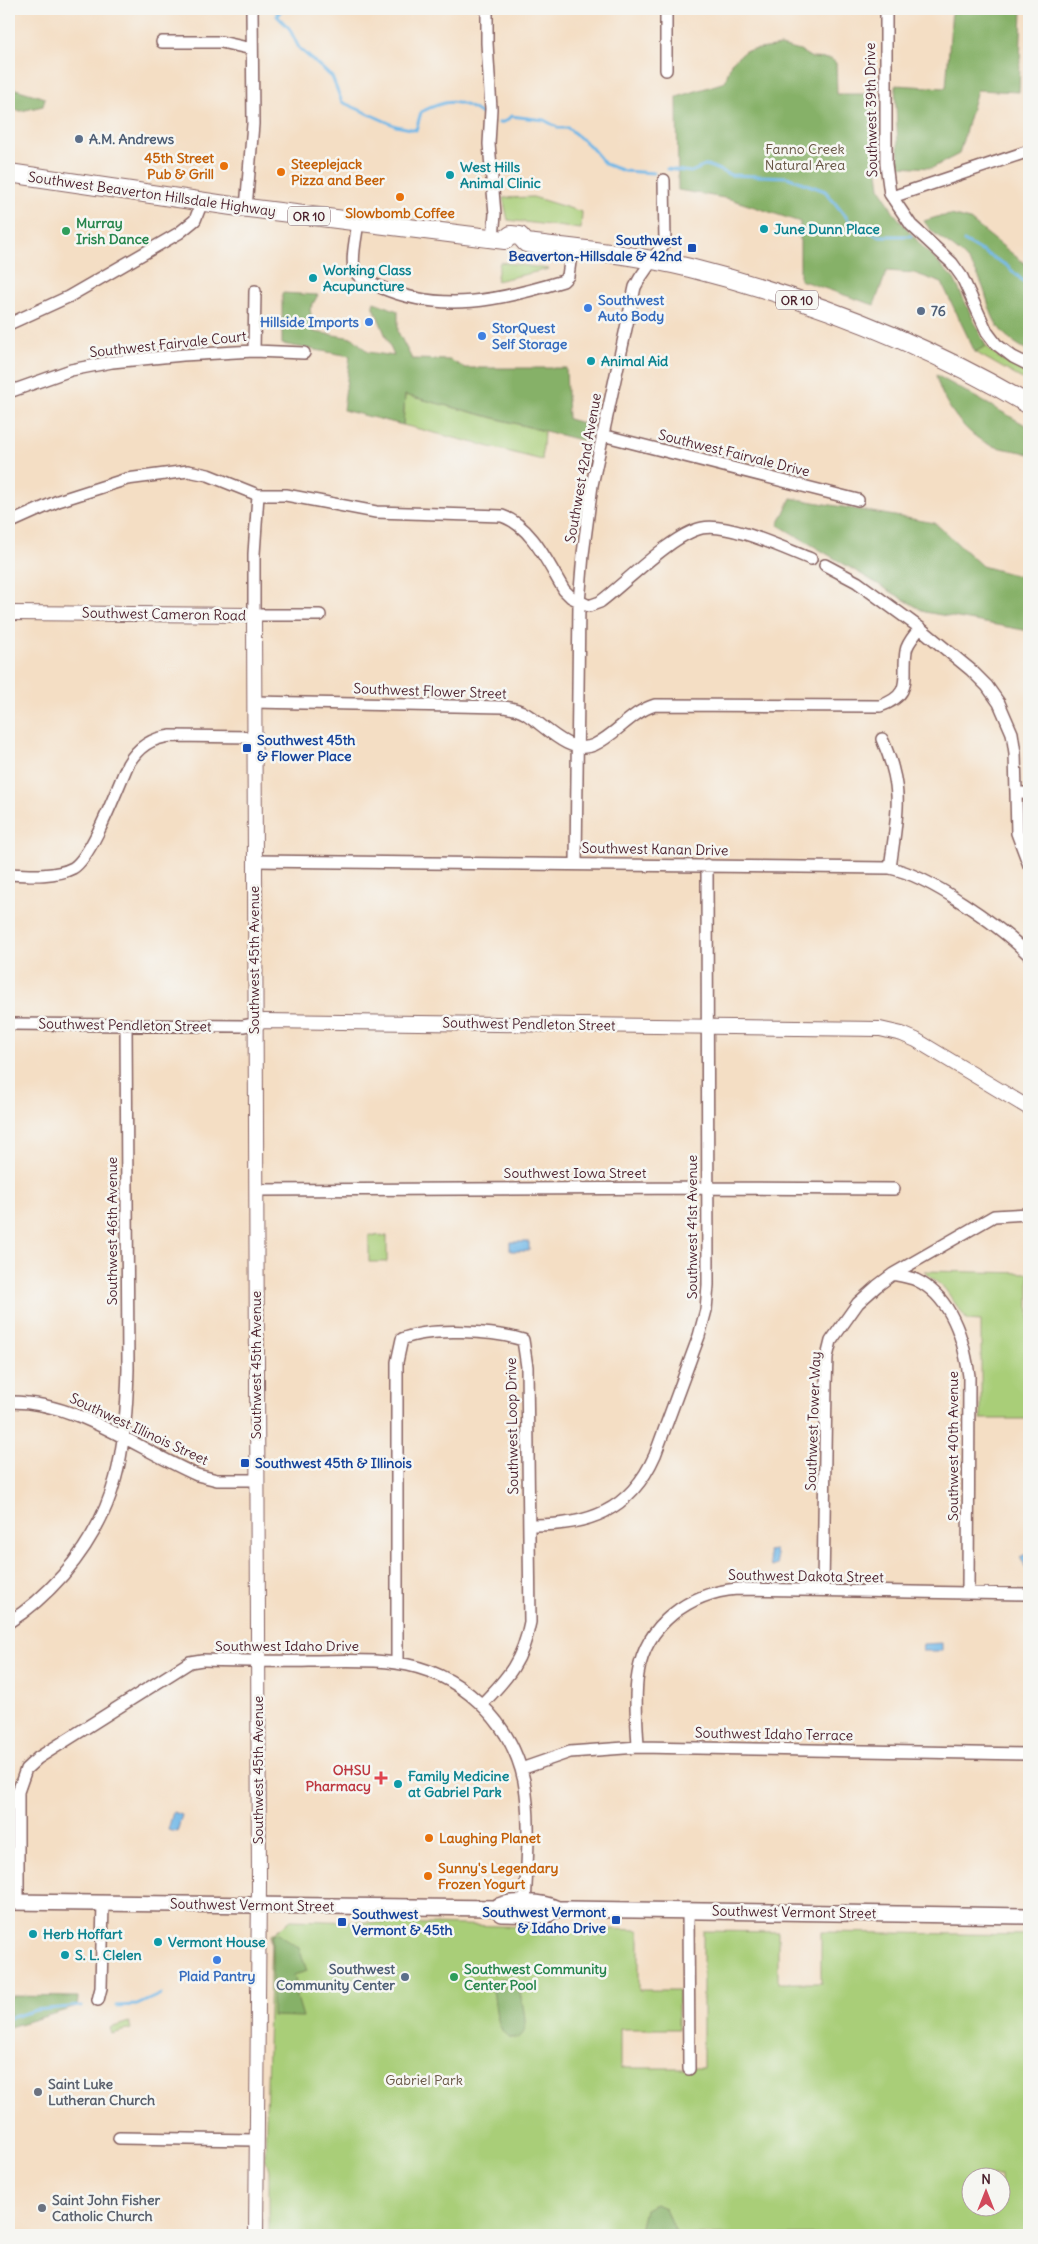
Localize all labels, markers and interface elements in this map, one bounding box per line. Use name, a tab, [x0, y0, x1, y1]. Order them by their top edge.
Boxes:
street label: Southwest 39th Drive	[861, 42, 881, 178]
place label: A.M. Andrews	[89, 130, 175, 148]
marker: A.M. Andrews	[73, 133, 85, 145]
park label: Fanno Creek Natural Area	[765, 140, 845, 174]
place label: 45th Street Pub & Grill	[144, 149, 214, 183]
place label: Steeplejack Pizza and Beer	[291, 155, 385, 189]
place label: West Hills Animal Clinic	[460, 158, 541, 192]
marker: 45th Street Pub & Grill	[218, 160, 230, 172]
marker: Steeplejack Pizza and Beer	[275, 166, 287, 178]
street label: Southwest Beaverton Hillsdale Highway	[27, 168, 277, 220]
marker: West Hills Animal Clinic	[444, 169, 456, 181]
marker: Slowbomb Coffee	[394, 191, 406, 203]
place label: Slowbomb Coffee	[345, 204, 455, 222]
road number: OR 10	[288, 207, 330, 226]
place label: Murray Irish Dance	[76, 214, 150, 248]
place label: June Dunn Place	[774, 220, 880, 238]
marker: June Dunn Place	[758, 223, 770, 235]
marker: Murray Irish Dance	[60, 225, 72, 237]
place label: Southwest Beaverton-Hillsdale & 42nd	[508, 231, 683, 265]
marker: Southwest Beaverton-Hillsdale & 42nd	[686, 242, 698, 254]
place label: Working Class Acupuncture	[323, 261, 412, 295]
marker: Working Class Acupuncture	[307, 272, 319, 284]
road number: OR 10	[776, 290, 818, 310]
place label: Southwest Auto Body	[598, 291, 664, 325]
marker: Southwest Auto Body	[582, 302, 594, 314]
place label: 76	[931, 302, 946, 320]
marker: 76	[915, 305, 927, 317]
place label: Hillside Imports	[260, 313, 360, 331]
marker: Hillside Imports	[363, 316, 375, 328]
place label: StorQuest Self Storage	[492, 319, 568, 353]
street label: Southwest Fairvale Court	[89, 327, 248, 361]
marker: StorQuest Self Storage	[476, 330, 488, 342]
place label: Animal Aid	[601, 352, 669, 370]
marker: Animal Aid	[585, 355, 597, 367]
street label: Southwest 42nd Avenue	[561, 392, 605, 544]
street label: Southwest Fairvale Drive	[656, 425, 812, 481]
street label: Southwest Cameron Road	[82, 604, 246, 624]
street label: Southwest Flower Street	[353, 679, 507, 703]
place label: Southwest 45th & Flower Place	[257, 731, 355, 765]
marker: Southwest 45th & Flower Place	[241, 742, 253, 754]
street label: Southwest Kanan Drive	[582, 839, 728, 859]
street label: Southwest 45th Avenue	[245, 886, 263, 1034]
street label: Southwest Pendleton Street	[442, 1013, 616, 1035]
street label: Southwest Pendleton Street	[38, 1014, 212, 1036]
street label: Southwest 41st Avenue	[683, 1155, 701, 1299]
street label: Southwest 46th Avenue	[103, 1157, 121, 1305]
street label: Southwest Iowa Street	[504, 1164, 647, 1182]
street label: Southwest 45th Avenue	[247, 1291, 265, 1439]
street label: Southwest Tower Way	[802, 1351, 824, 1491]
street label: Southwest Loop Drive	[502, 1357, 522, 1495]
street label: Southwest 40th Avenue	[944, 1371, 962, 1521]
street label: Southwest Illinois Street	[67, 1389, 212, 1469]
place label: Southwest 45th & Illinois	[255, 1454, 412, 1472]
marker: Southwest 45th & Illinois	[239, 1457, 251, 1469]
street label: Southwest Dakota Street	[728, 1566, 884, 1586]
street label: Southwest Idaho Drive	[215, 1637, 359, 1655]
street label: Southwest 45th Avenue	[249, 1696, 267, 1844]
street label: Southwest Idaho Terrace	[695, 1724, 853, 1744]
place label: OHSU Pharmacy	[306, 1761, 371, 1795]
place label: Family Medicine at Gabriel Park	[408, 1767, 510, 1801]
marker: OHSU Pharmacy	[375, 1772, 387, 1784]
marker: Family Medicine at Gabriel Park	[392, 1778, 404, 1790]
place label: Laughing Planet	[439, 1829, 541, 1847]
marker: Laughing Planet	[423, 1832, 435, 1844]
place label: Sunny's Legendary Frozen Yogurt	[438, 1859, 559, 1893]
marker: Sunny's Legendary Frozen Yogurt	[422, 1870, 434, 1882]
street label: Southwest Vermont Street	[170, 1895, 335, 1915]
street label: Southwest Vermont Street	[712, 1902, 877, 1922]
place label: Southwest Vermont & Idaho Drive	[482, 1903, 606, 1937]
place label: Southwest Vermont & 45th	[352, 1905, 453, 1939]
marker: Southwest Vermont & Idaho Drive	[610, 1914, 622, 1926]
marker: Southwest Vermont & 45th	[336, 1916, 348, 1928]
place label: Herb Hoffart	[43, 1925, 123, 1943]
marker: Herb Hoffart	[27, 1928, 39, 1940]
place label: Vermont House	[168, 1933, 266, 1951]
marker: Vermont House	[152, 1936, 164, 1948]
place label: S. L. Clelen	[75, 1946, 142, 1964]
marker: S. L. Clelen	[59, 1949, 71, 1961]
marker: Plaid Pantry	[211, 1954, 223, 1966]
place label: Southwest Community Center	[276, 1960, 395, 1994]
place label: Southwest Community Center Pool	[464, 1960, 607, 1994]
place label: Plaid Pantry	[179, 1967, 255, 1985]
marker: Southwest Community Center	[399, 1971, 411, 1983]
marker: Southwest Community Center Pool	[448, 1971, 460, 1983]
park label: Gabriel Park	[385, 2071, 463, 2089]
place label: Saint Luke Lutheran Church	[48, 2075, 155, 2109]
marker: Saint Luke Lutheran Church	[32, 2086, 44, 2098]
north arrow	[960, 2166, 1010, 2216]
text: N	[981, 2170, 991, 2188]
place label: Saint John Fisher Catholic Church	[52, 2191, 160, 2225]
marker: Saint John Fisher Catholic Church	[36, 2202, 48, 2214]

